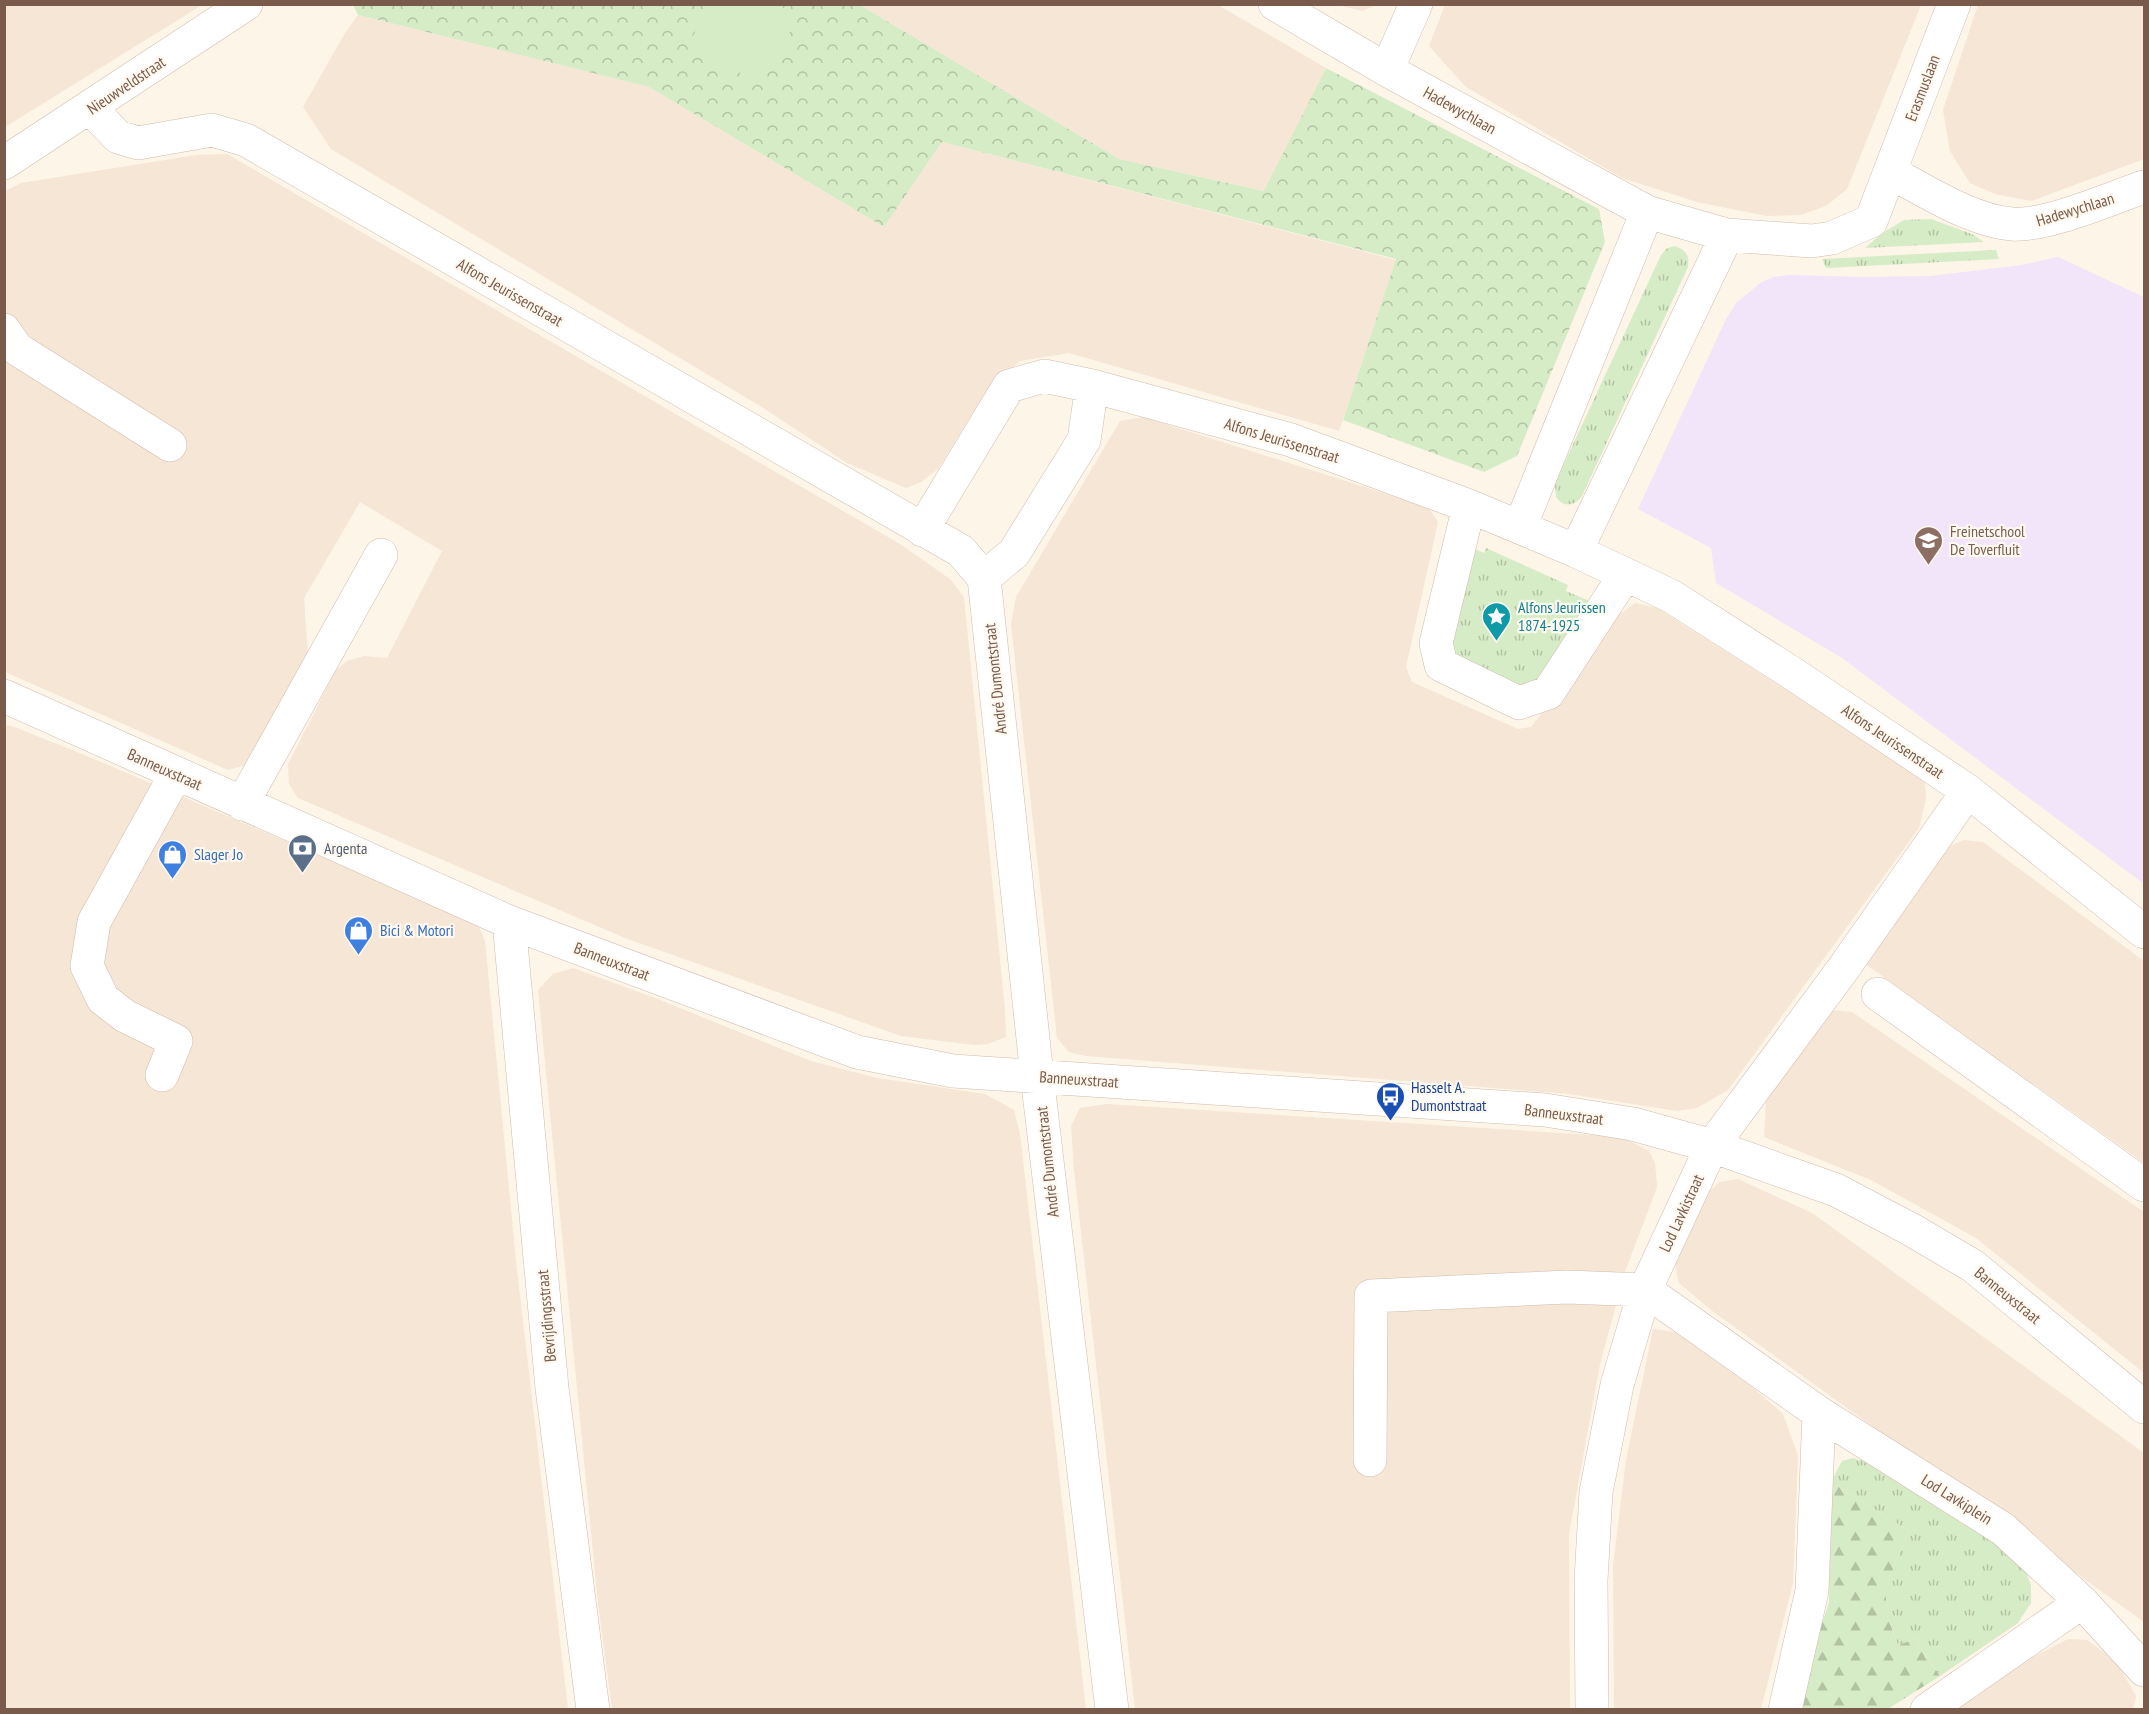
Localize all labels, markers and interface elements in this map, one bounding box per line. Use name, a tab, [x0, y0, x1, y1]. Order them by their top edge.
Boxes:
street label: Nieuwveldstraat	[83, 51, 169, 118]
street label: Erasmuslaan	[1900, 52, 1944, 124]
street label: Hadewychlaan	[1420, 82, 1500, 138]
street label: Hadewychlaan	[2034, 188, 2116, 230]
street label: Alfons Jeurissenstraat	[453, 254, 567, 331]
street label: Alfons Jeurissenstraat	[1222, 413, 1342, 467]
place label: Freinetschool De Toverfluit	[1950, 521, 2025, 559]
school or university icon: Freinetschool De Toverfluit	[1913, 524, 1945, 566]
place label: Alfons Jeurissen 1874-1925	[1518, 597, 1606, 635]
place icon: Alfons Jeurissen 1874-1925	[1481, 600, 1513, 642]
street label: André Dumontstraat	[979, 622, 1011, 735]
street label: Alfons Jeurissenstraat	[1838, 699, 1948, 783]
street label: Banneuxstraat	[125, 744, 206, 795]
bank icon: Argenta	[287, 832, 319, 874]
shop icon: Slager Jo	[157, 838, 189, 880]
place label: Argenta	[324, 838, 367, 858]
place label: Slager Jo	[194, 844, 243, 864]
shop icon: Bici & Motori	[343, 914, 375, 956]
place label: Bici & Motori	[380, 920, 454, 940]
street label: Banneuxstraat	[571, 937, 653, 985]
street label: Banneuxstraat	[1039, 1066, 1120, 1092]
place label: Hasselt A. Dumontstraat	[1411, 1077, 1487, 1115]
bus stop icon: Hasselt A. Dumontstraat	[1374, 1080, 1406, 1122]
street label: Banneuxstraat	[1523, 1099, 1605, 1129]
street label: André Dumontstraat	[1031, 1105, 1063, 1218]
street label: Lod Lavkistraat	[1654, 1170, 1708, 1255]
street label: Banneuxstraat	[1971, 1262, 2046, 1328]
street label: Bevrijdingsstraat	[532, 1268, 560, 1363]
street label: Lod Lavkiplein	[1918, 1469, 1996, 1529]

